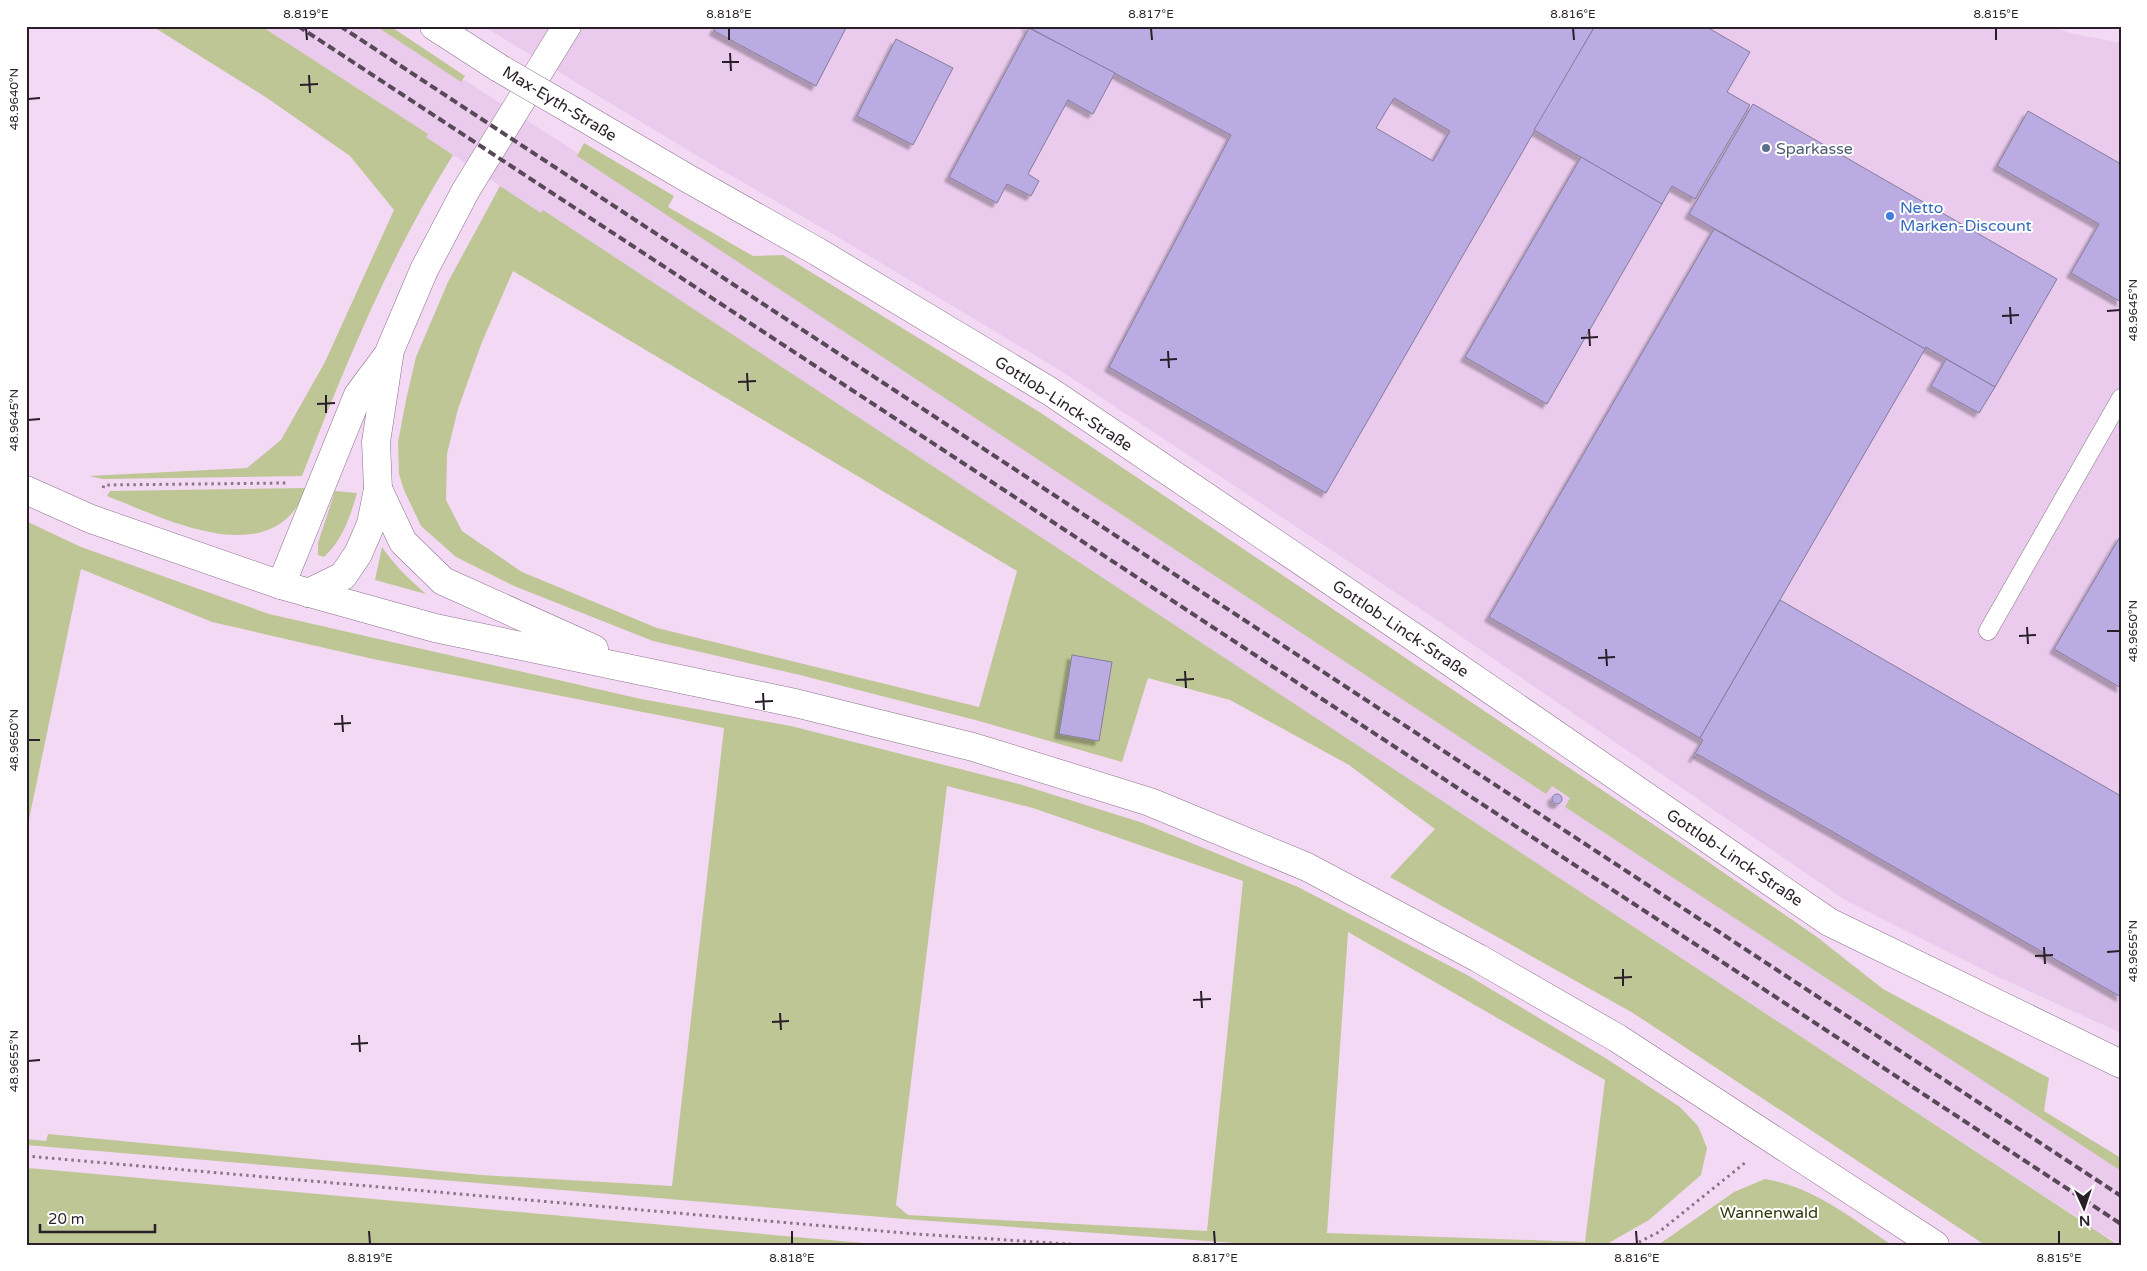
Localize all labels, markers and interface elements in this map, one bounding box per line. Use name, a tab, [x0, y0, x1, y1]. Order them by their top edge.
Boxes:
text: 8.819°E	[283, 7, 329, 21]
text: 8.818°E	[706, 7, 752, 21]
text: 8.817°E	[1128, 7, 1174, 21]
text: 8.816°E	[1550, 7, 1596, 21]
text: 8.815°E	[1973, 7, 2019, 21]
street label: Max-Eyth-Straße	[499, 62, 620, 146]
text: 48.9640°N	[7, 68, 21, 130]
place label: Sparkasse	[1776, 139, 1853, 159]
marker: Sparkasse	[1760, 142, 1772, 154]
place label: Netto Marken-Discount	[1900, 198, 2032, 236]
marker: Netto Marken-Discount	[1884, 210, 1896, 222]
text: 48.9645°N	[2126, 279, 2140, 341]
street label: Gottlob-Linck-Straße	[991, 352, 1136, 456]
text: 48.9645°N	[7, 389, 21, 451]
street label: Gottlob-Linck-Straße	[1328, 576, 1472, 682]
text: 48.9650°N	[2126, 600, 2140, 662]
text: 48.9650°N	[7, 709, 21, 771]
street label: Gottlob-Linck-Straße	[1662, 805, 1806, 911]
text: 48.9655°N	[2126, 920, 2140, 982]
text: 48.9655°N	[7, 1030, 21, 1092]
north arrow	[2060, 1184, 2110, 1234]
scale bar	[40, 1201, 155, 1233]
park label: Wannenwald	[1720, 1203, 1818, 1223]
text: 20 m	[48, 1210, 85, 1228]
text: N	[2079, 1212, 2091, 1229]
text: 8.819°E	[347, 1251, 393, 1265]
text: 8.818°E	[769, 1251, 815, 1265]
text: 8.817°E	[1192, 1251, 1238, 1265]
text: 8.816°E	[1614, 1251, 1660, 1265]
text: 8.815°E	[2036, 1251, 2082, 1265]

